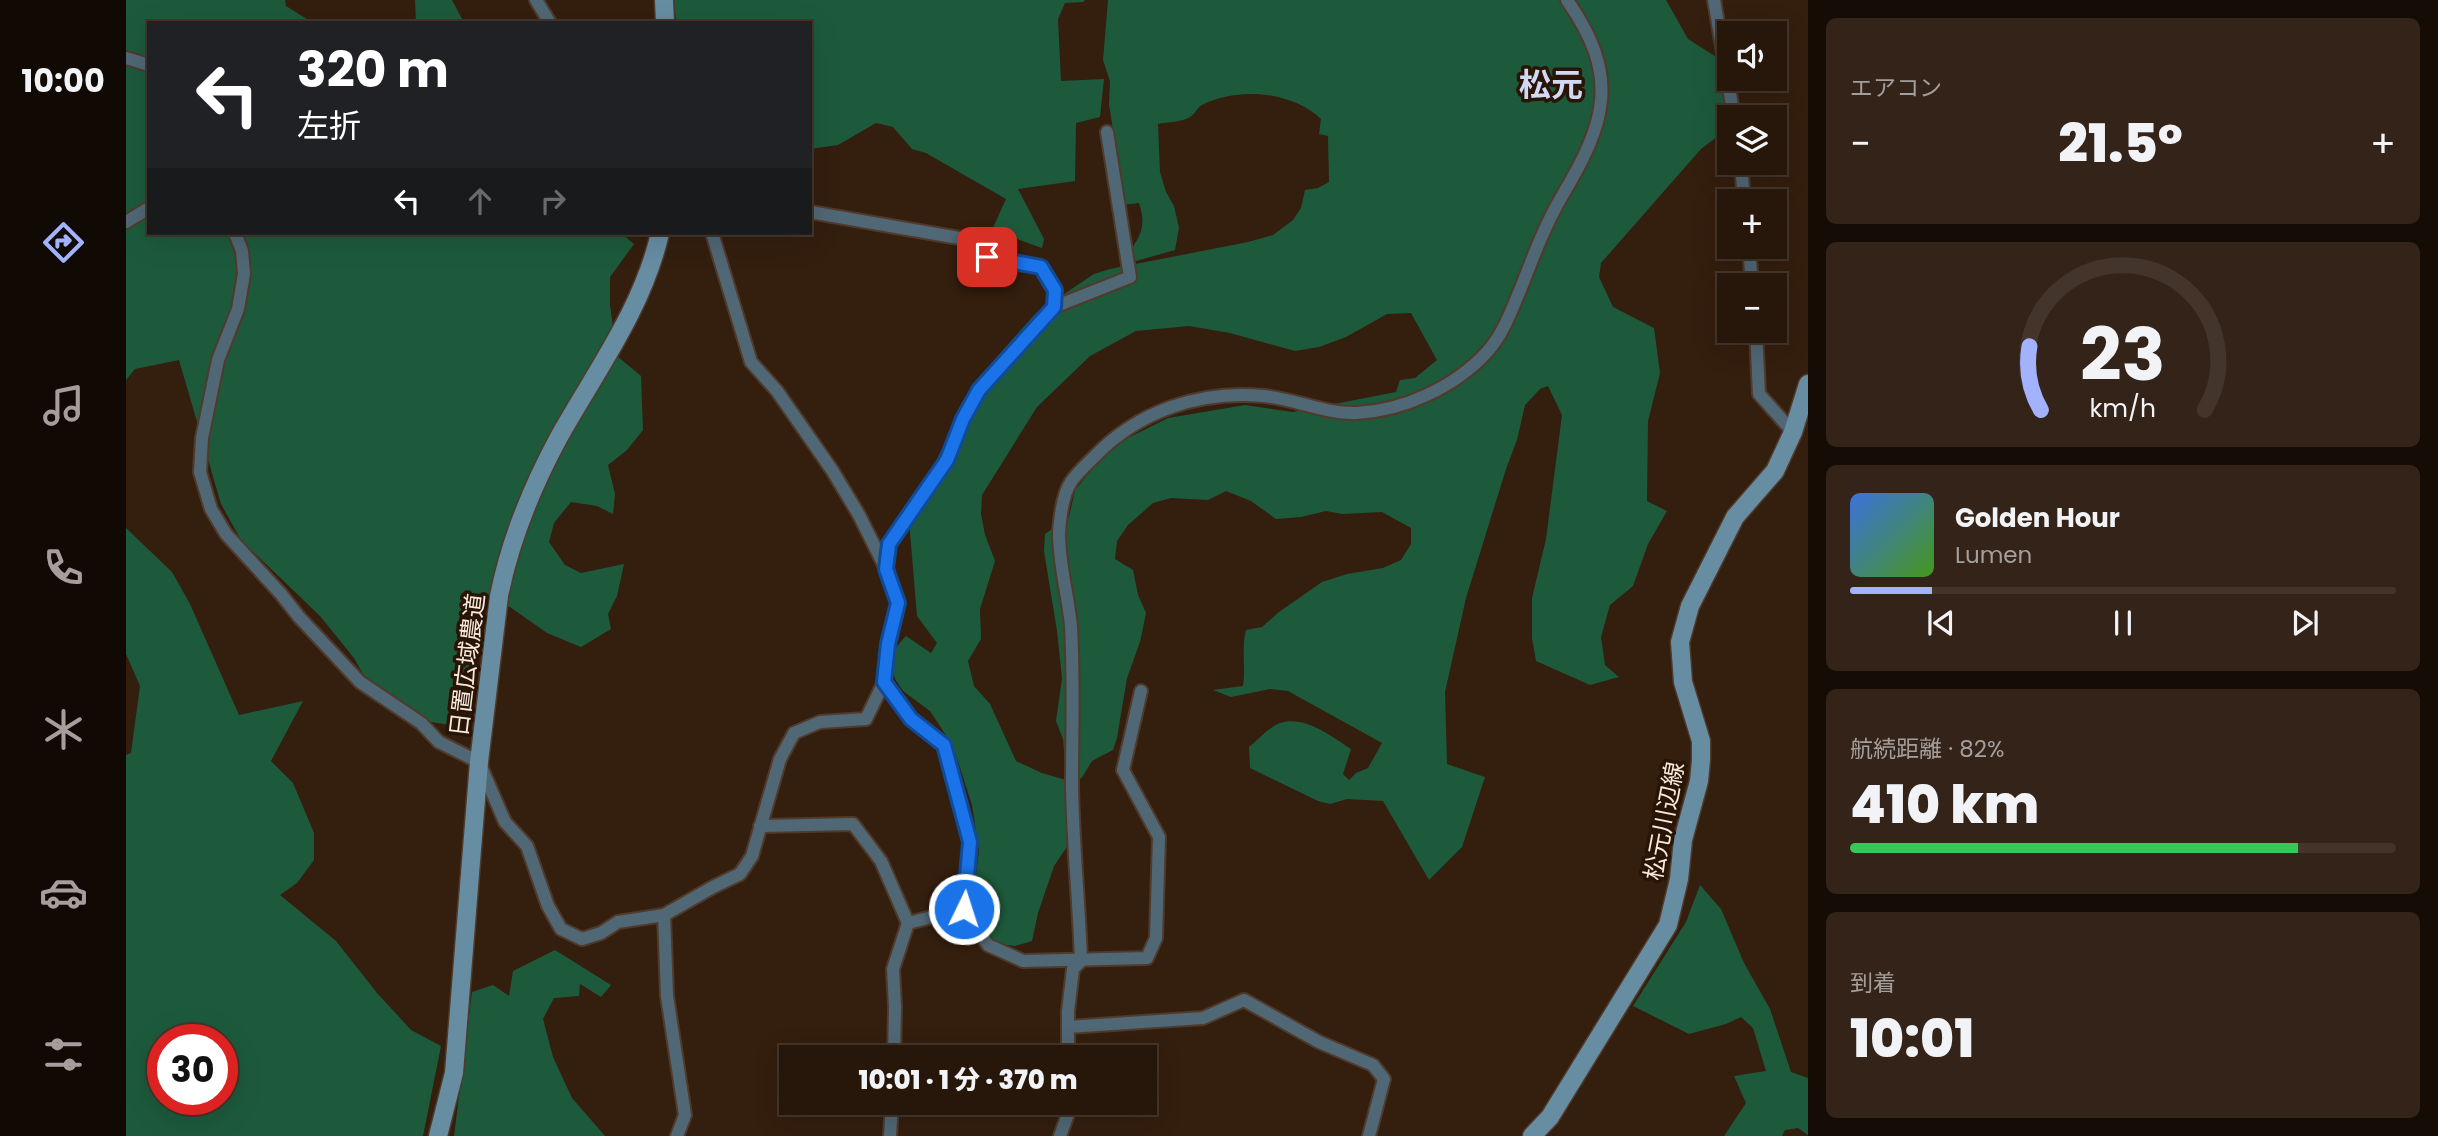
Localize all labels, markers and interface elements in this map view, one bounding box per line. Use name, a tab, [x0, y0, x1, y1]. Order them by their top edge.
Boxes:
map controls	[1717, 21, 1787, 343]
button: sound	[1717, 21, 1787, 91]
text: 320 m	[297, 36, 449, 104]
icon: left	[182, 49, 273, 140]
text: 10:00	[21, 58, 105, 103]
district label: 松元	[1519, 62, 1583, 107]
text: エアコン	[1850, 72, 1942, 104]
text: 左折	[297, 103, 361, 148]
button: layers	[1717, 105, 1787, 175]
text: 21.5°	[2058, 107, 2183, 180]
text: −	[1850, 117, 1871, 170]
text: +	[2370, 117, 2396, 170]
icon: left	[388, 182, 426, 220]
icon: ahead	[461, 182, 499, 220]
icon: right	[534, 182, 572, 220]
button: +	[1717, 189, 1787, 259]
icon: directions	[39, 218, 88, 267]
pin	[957, 227, 1017, 287]
icon: arrive	[968, 238, 1006, 276]
button: −	[1717, 273, 1787, 343]
text: 23	[2080, 305, 2166, 406]
icon: music	[39, 381, 88, 430]
text: km/h	[2090, 391, 2156, 426]
text: Golden Hour	[1955, 500, 2120, 536]
text: Lumen	[1955, 539, 2032, 571]
icon: phone	[39, 543, 88, 592]
street label: 日置広域農道	[442, 592, 492, 738]
icon: previous	[1922, 604, 1960, 642]
icon: pause	[2104, 604, 2142, 642]
icon: next	[2286, 604, 2324, 642]
icon: climate	[39, 705, 88, 754]
text: 航続距離 · 82%	[1850, 733, 2004, 765]
street label: 松元川辺線	[1636, 759, 1692, 883]
text: 410 km	[1850, 768, 2039, 841]
icon: car	[39, 868, 88, 917]
position arrow	[927, 872, 1001, 946]
text: 到着	[1850, 967, 1896, 999]
text: 10:01	[1850, 1002, 1974, 1075]
speed limit sign: 30	[147, 1024, 238, 1115]
icon: filters	[39, 1030, 88, 1079]
text: 10:01 · 1 分 · 370 m	[858, 1062, 1078, 1098]

